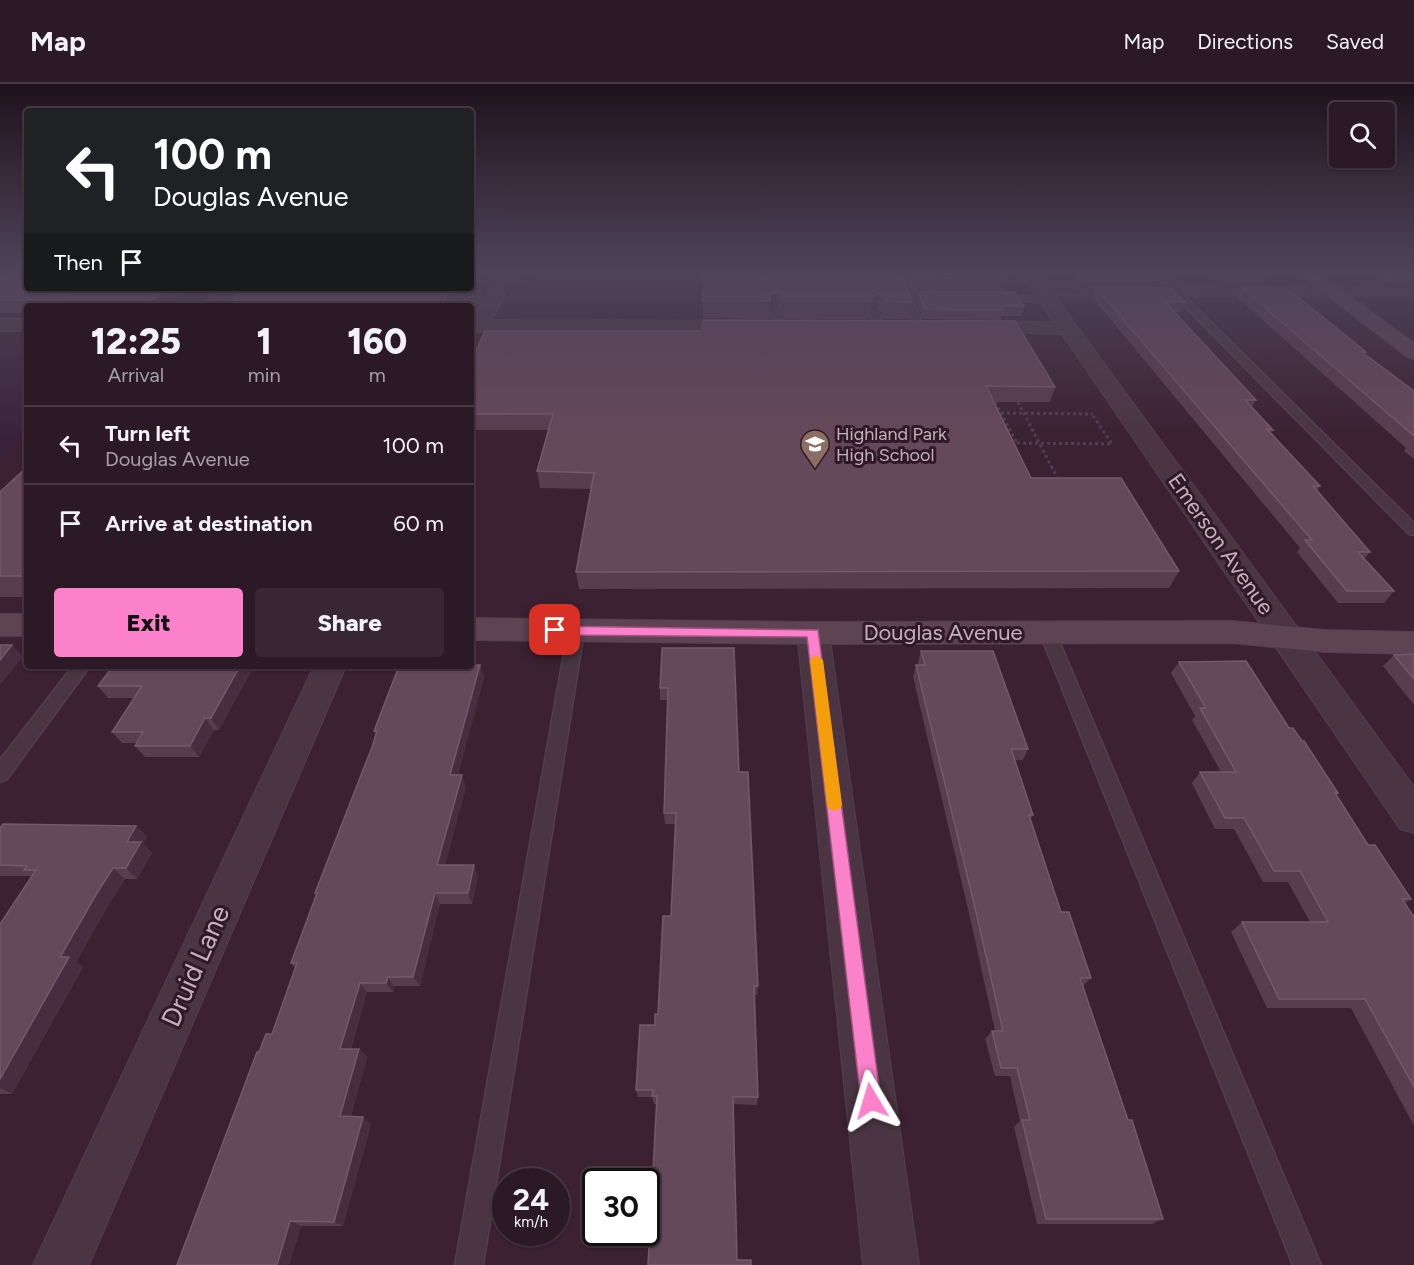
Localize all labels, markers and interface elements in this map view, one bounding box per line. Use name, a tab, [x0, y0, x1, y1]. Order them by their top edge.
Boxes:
text: Map	[30, 24, 86, 58]
text: Map	[1123, 29, 1164, 54]
text: Directions	[1197, 29, 1293, 54]
text: Saved	[1326, 29, 1384, 54]
map controls	[1329, 102, 1395, 168]
button: search	[1329, 102, 1395, 168]
text: 100 m	[153, 129, 272, 180]
icon: left	[54, 132, 132, 210]
text: Douglas Avenue	[153, 180, 348, 213]
icon: arrive	[115, 246, 148, 279]
text: Then	[54, 249, 103, 276]
text: 12:25	[91, 320, 181, 363]
text: 1	[257, 320, 272, 363]
text: 160	[347, 320, 407, 363]
text: Arrival	[108, 363, 164, 387]
text: min	[248, 363, 281, 387]
text: m	[369, 363, 386, 387]
text: Turn left	[105, 420, 191, 447]
place label: Highland Park High School	[836, 423, 947, 466]
school or university icon: Highland Park High School	[799, 428, 831, 470]
icon: left	[54, 429, 87, 462]
text: 100 m	[383, 432, 444, 459]
text: Douglas Avenue	[105, 447, 250, 471]
street label: Emerson Avenue	[1162, 468, 1280, 620]
icon: arrive	[54, 507, 87, 540]
text: Arrive at destination	[105, 510, 313, 537]
text: 60 m	[393, 510, 444, 537]
button: Exit	[54, 588, 243, 657]
button: Share	[255, 588, 444, 657]
pin	[529, 604, 580, 655]
icon: arrive	[538, 613, 571, 646]
street label: Douglas Avenue	[863, 619, 1023, 646]
street label: Druid Lane	[154, 900, 236, 1032]
position arrow	[839, 1069, 903, 1133]
speed limit sign: 30	[582, 1168, 660, 1246]
text: 24	[513, 1181, 549, 1218]
text: km/h	[514, 1213, 548, 1231]

